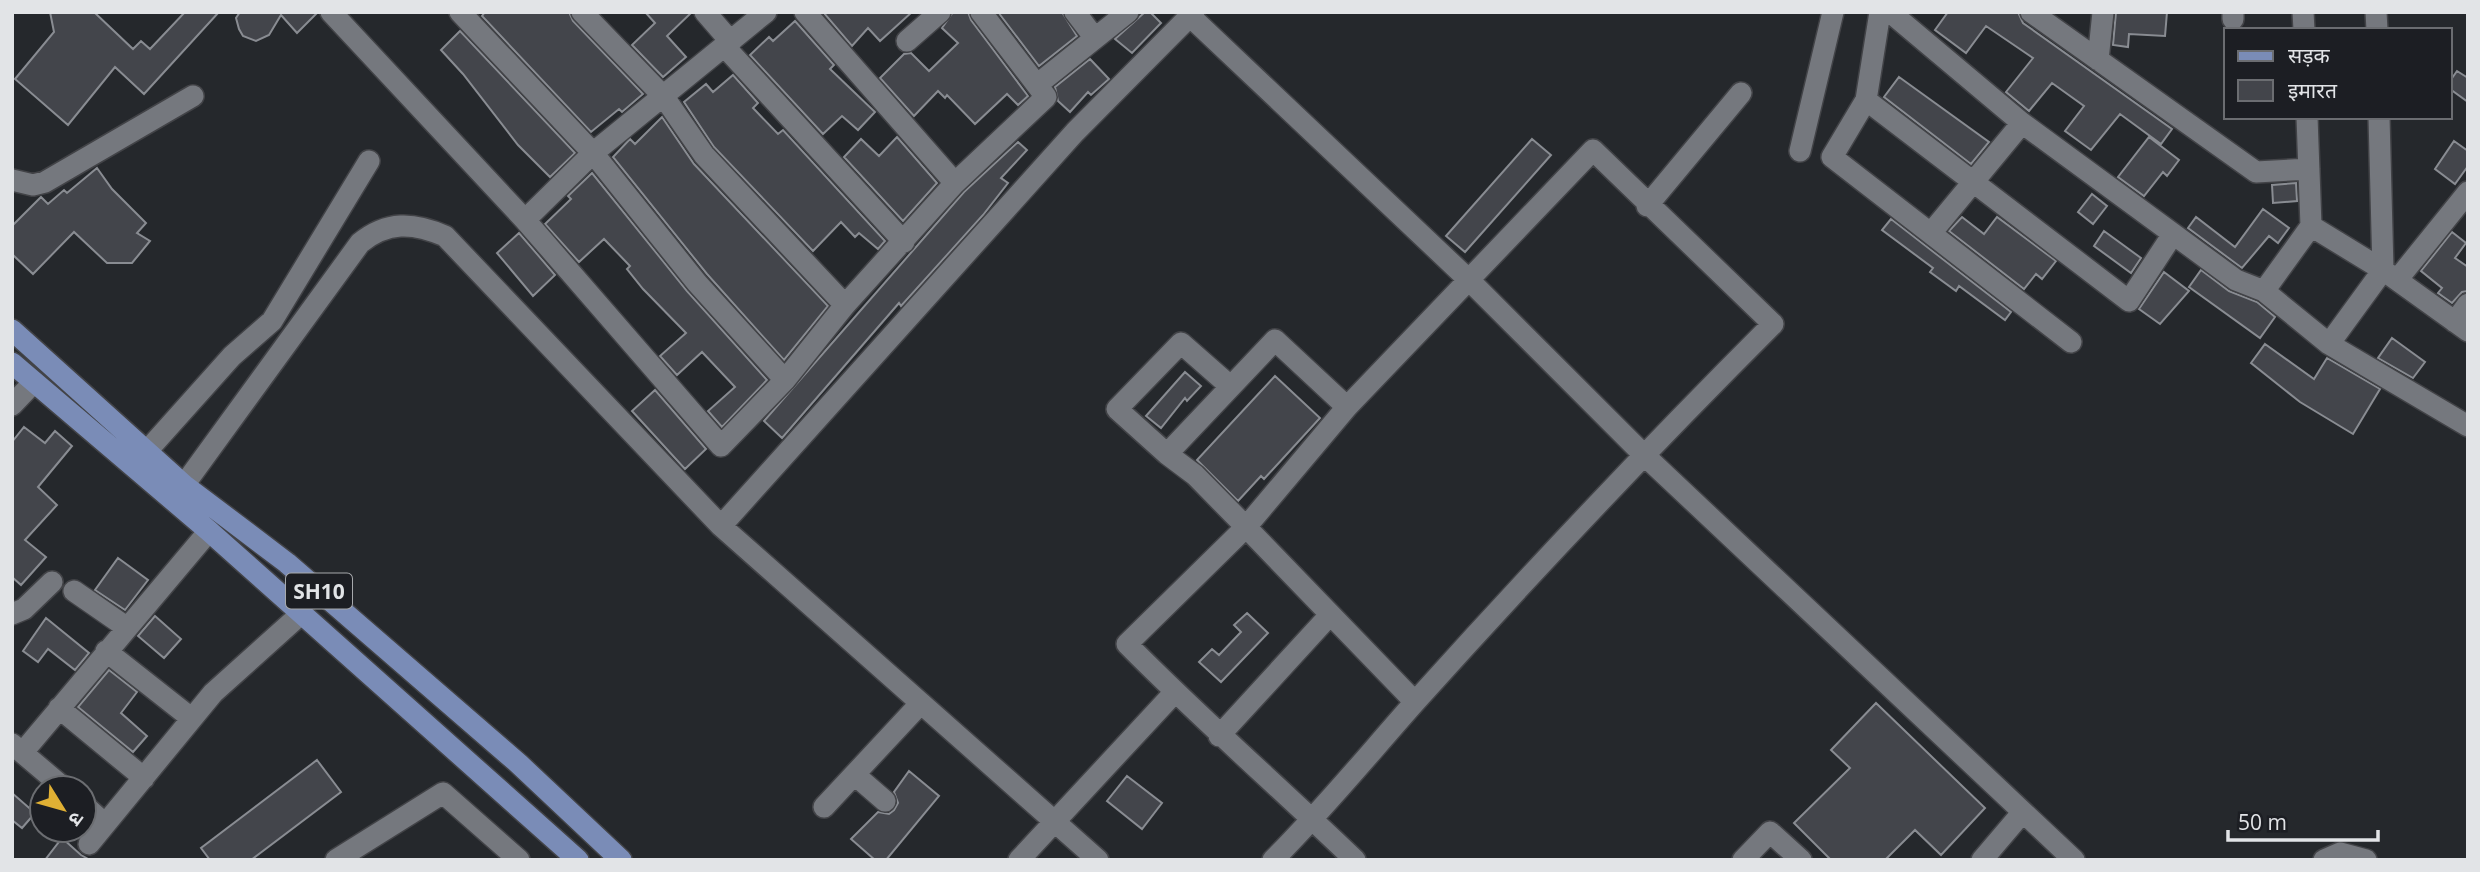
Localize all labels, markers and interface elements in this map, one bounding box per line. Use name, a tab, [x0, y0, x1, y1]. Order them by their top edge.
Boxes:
legend	[2224, 28, 2452, 119]
text: सड़क	[2288, 41, 2330, 69]
text: इमारत	[2288, 76, 2338, 104]
road number: SH10	[286, 574, 352, 608]
north arrow	[28, 774, 98, 844]
scale bar	[2228, 798, 2378, 842]
text: उ	[62, 807, 90, 832]
text: 50 m	[2238, 808, 2287, 836]

